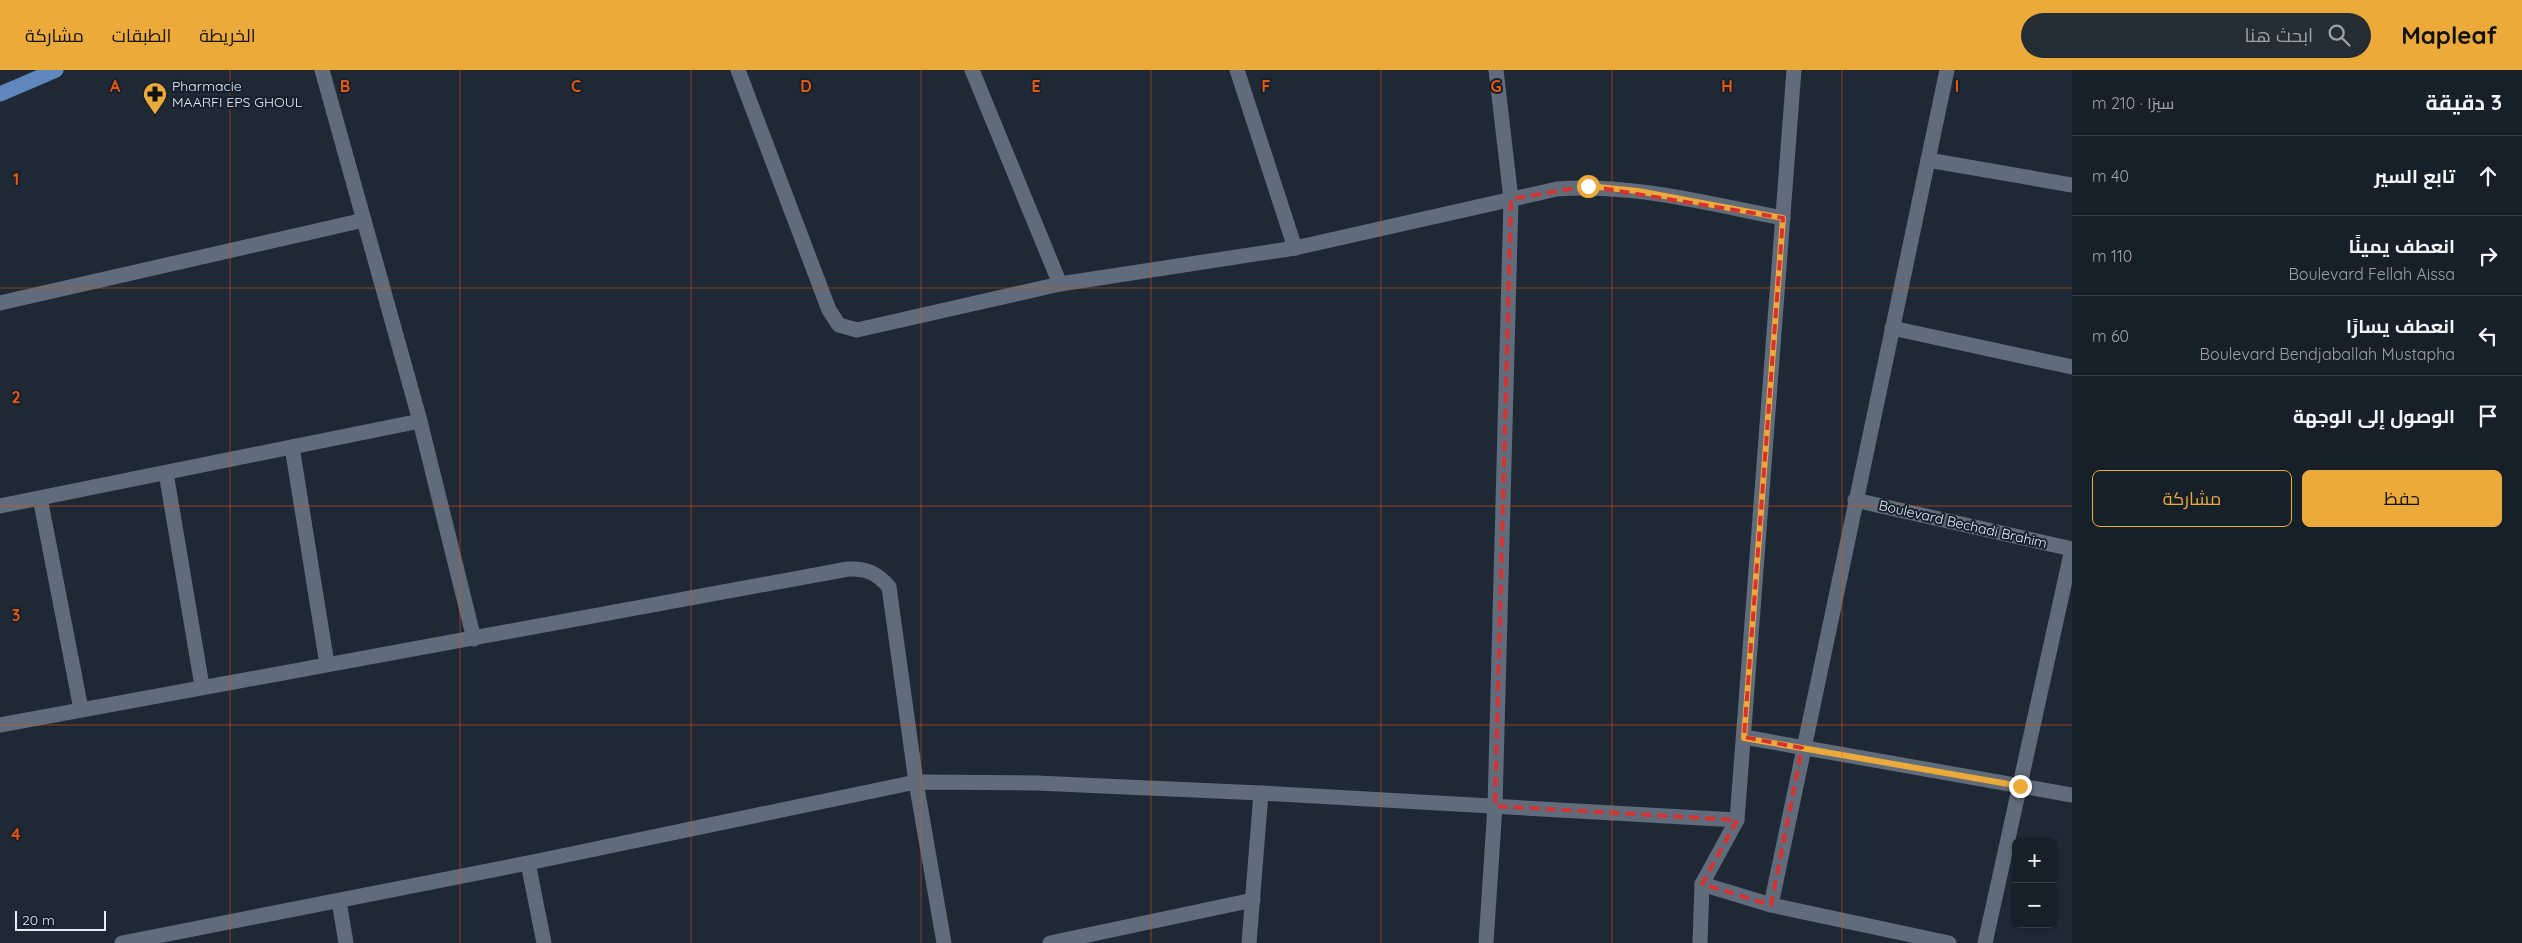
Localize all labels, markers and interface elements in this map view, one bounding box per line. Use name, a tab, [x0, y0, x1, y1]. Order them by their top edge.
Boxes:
search box	[2021, 13, 2371, 58]
text: Mapleaf	[2401, 20, 2497, 50]
icon: search	[2325, 21, 2353, 49]
text: ابحث هنا	[2244, 23, 2313, 47]
text: مشاركة	[25, 24, 84, 47]
text: الطبقات	[112, 24, 171, 47]
text: الخريطة	[199, 24, 256, 47]
text: A	[110, 76, 121, 96]
text: B	[340, 76, 350, 96]
text: C	[571, 76, 581, 96]
text: D	[800, 76, 812, 96]
text: E	[1031, 76, 1041, 96]
text: F	[1262, 76, 1271, 96]
text: G	[1490, 76, 1502, 96]
text: H	[1721, 76, 1733, 96]
text: I	[1955, 76, 1959, 96]
place label: Pharmacie MAARFI EPS GHOUL	[172, 77, 303, 111]
pharmacy icon: Pharmacie MAARFI EPS GHOUL	[142, 81, 168, 115]
text: 3 دقيقة	[2425, 89, 2502, 115]
text: سيرًا · 210 m	[2092, 93, 2174, 113]
icon: ahead	[2474, 162, 2502, 190]
text: تابع السير	[2374, 164, 2455, 188]
text: 40 m	[2092, 166, 2129, 186]
text: 1	[13, 169, 19, 189]
route start	[1577, 175, 1600, 198]
text: انعطف يمينًا	[2348, 234, 2455, 258]
icon: right	[2474, 242, 2502, 270]
text: 110 m	[2092, 246, 2132, 266]
text: Boulevard Fellah Aissa	[2288, 264, 2455, 284]
text: انعطف يسارًا	[2346, 314, 2455, 338]
icon: left	[2474, 322, 2502, 350]
text: 60 m	[2092, 326, 2129, 346]
text: Boulevard Bendjaballah Mustapha	[2200, 344, 2455, 364]
text: 2	[11, 387, 21, 407]
icon: arrive	[2474, 402, 2502, 430]
text: الوصول إلى الوجهة	[2293, 404, 2455, 428]
button: مشاركة	[2092, 470, 2292, 527]
button: حفظ	[2302, 470, 2502, 527]
street label: Boulevard Bechadi Brahim	[1877, 496, 2049, 552]
text: 3	[12, 605, 20, 625]
route end	[2009, 775, 2032, 798]
text: 4	[11, 824, 21, 844]
map controls	[2012, 838, 2057, 928]
button: +	[2012, 838, 2057, 883]
button: −	[2012, 883, 2057, 928]
scale bar	[15, 908, 106, 931]
text: 20 m	[22, 911, 55, 929]

